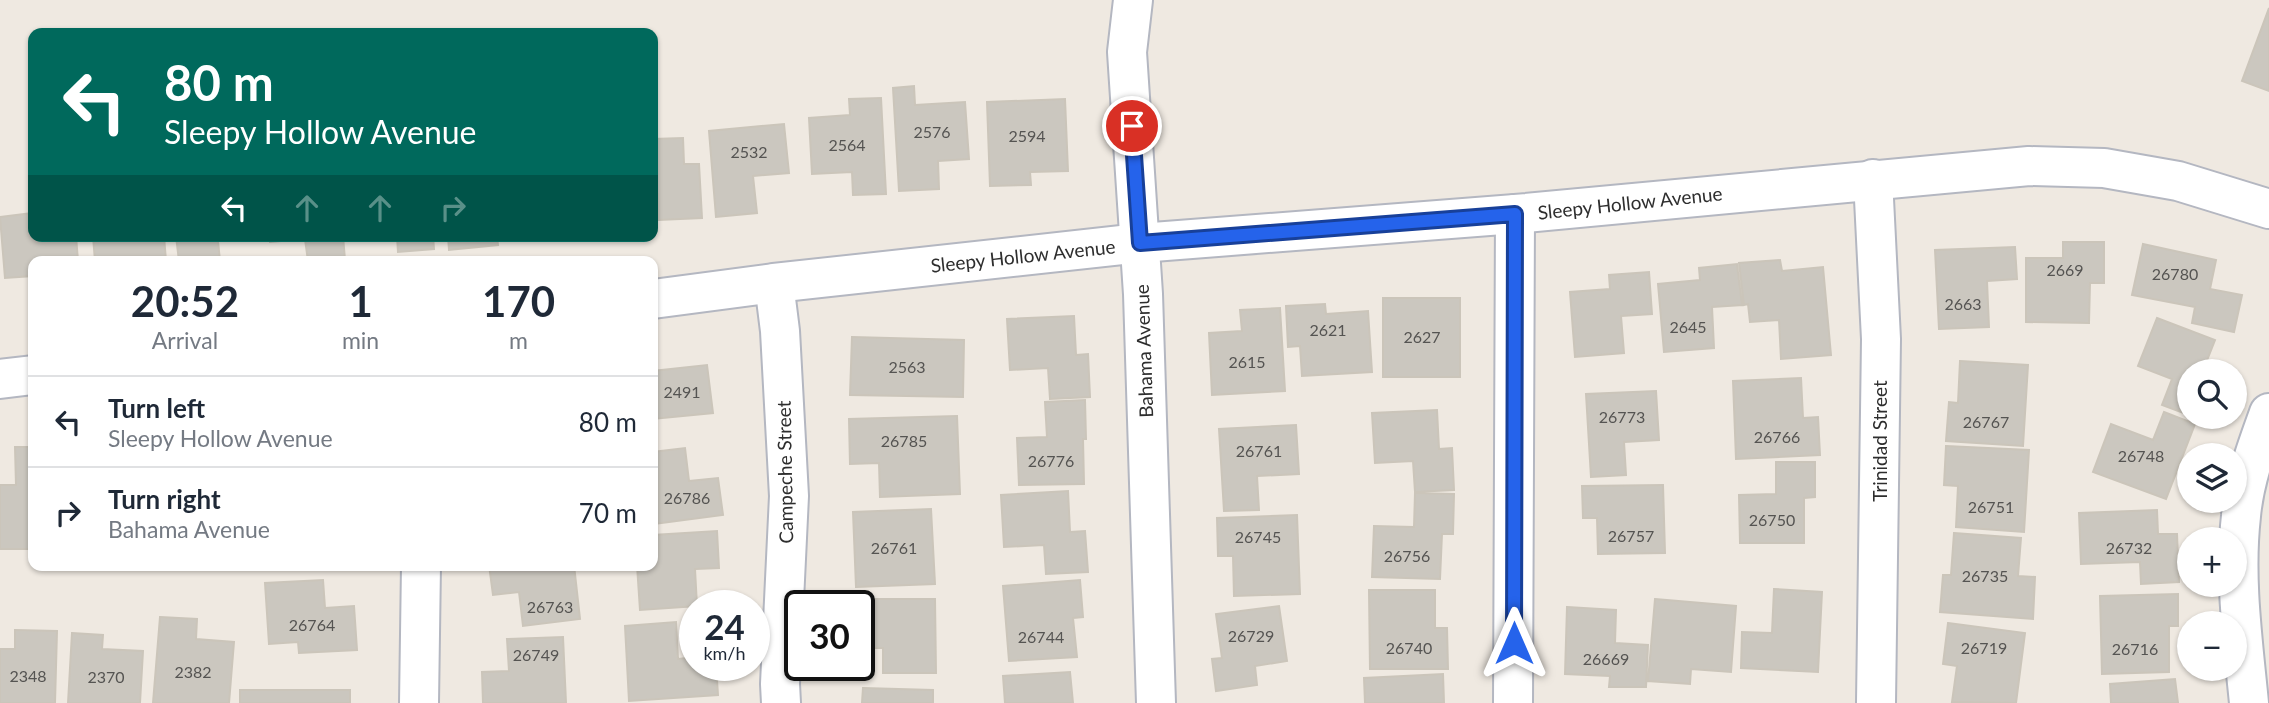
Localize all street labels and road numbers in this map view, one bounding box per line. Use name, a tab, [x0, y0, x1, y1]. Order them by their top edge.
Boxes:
street label: Sleepy Hollow Avenue	[1536, 181, 1723, 224]
street label: Sleepy Hollow Avenue	[929, 234, 1116, 277]
street label: Bahama Avenue	[1130, 284, 1157, 418]
street label: Trinidad Street	[1868, 380, 1891, 502]
street label: Campeche Street	[772, 400, 797, 544]

